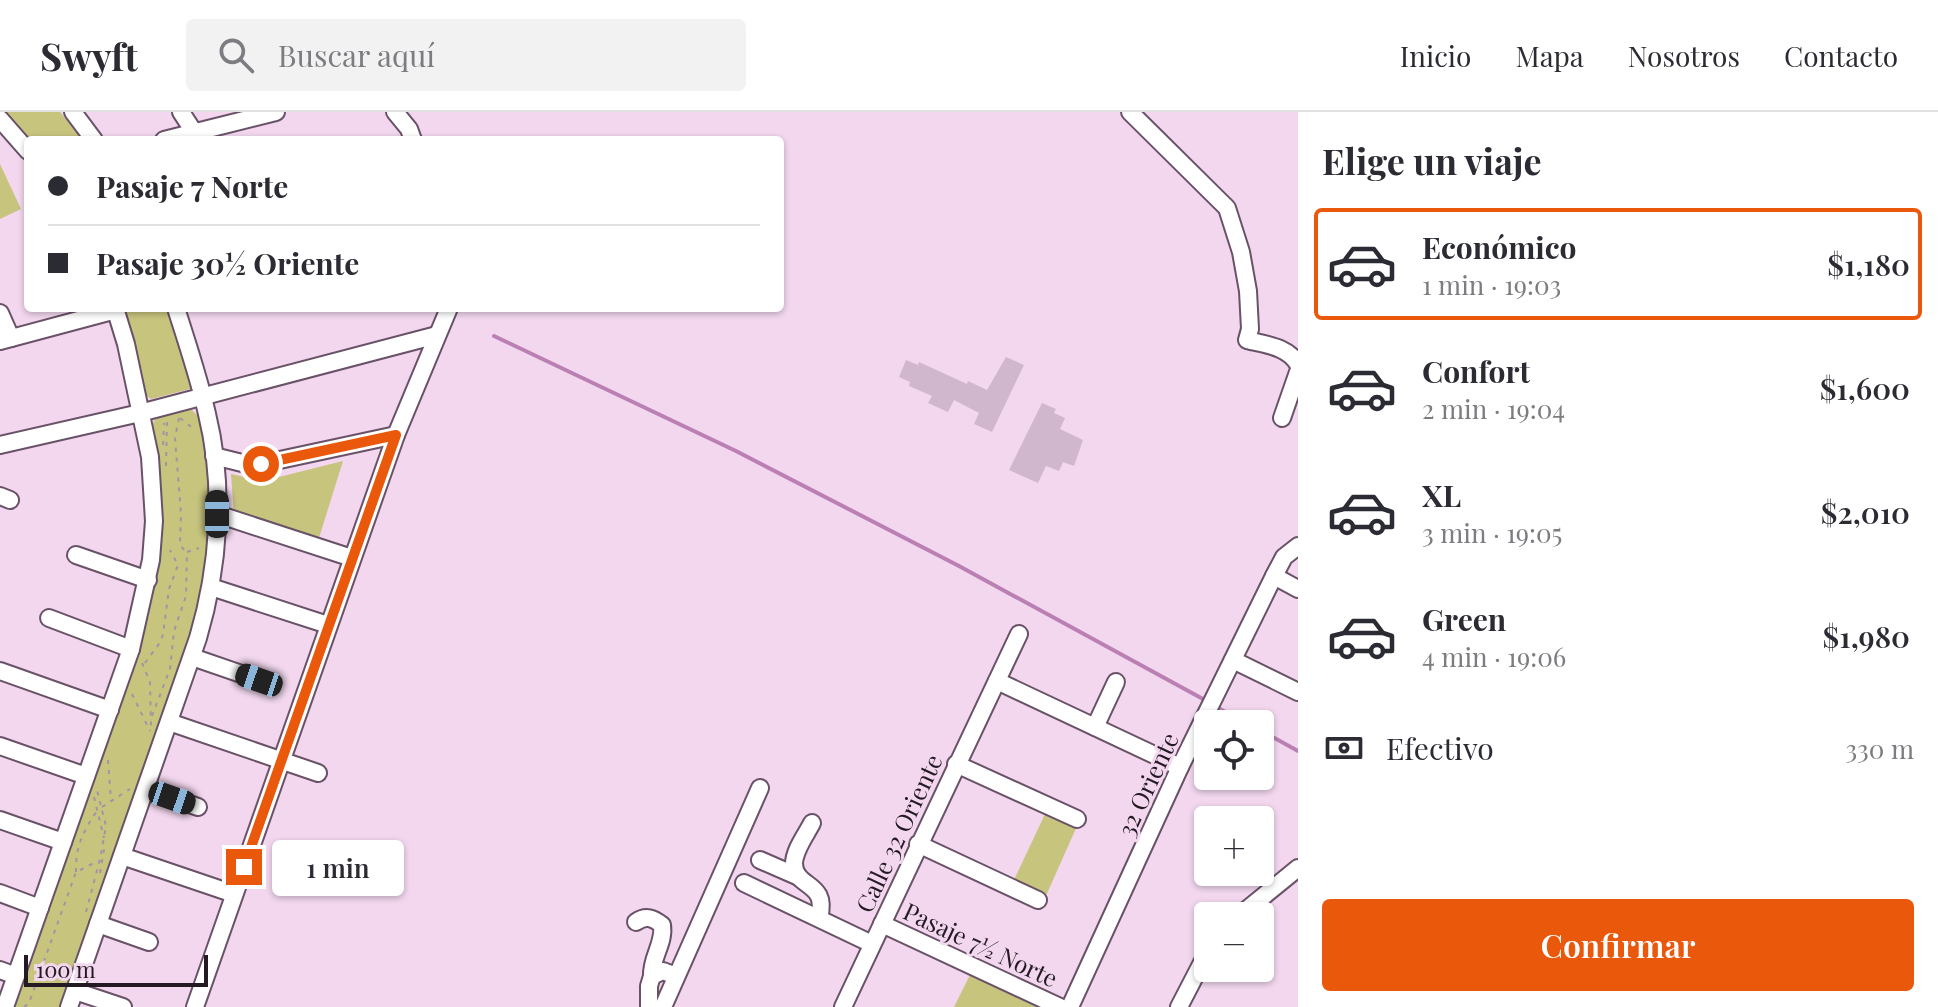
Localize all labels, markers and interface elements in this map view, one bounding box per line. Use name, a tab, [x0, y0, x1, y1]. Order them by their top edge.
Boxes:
search box	[186, 19, 746, 91]
text: Swyft	[40, 30, 138, 81]
icon: search	[214, 33, 258, 77]
text: Buscar aquí	[278, 35, 435, 75]
text: Inicio	[1400, 37, 1471, 74]
text: Mapa	[1515, 37, 1584, 74]
text: Nosotros	[1628, 37, 1740, 74]
text: Contacto	[1784, 37, 1898, 74]
text: Elige un viaje	[1322, 136, 1542, 184]
text: Pasaje 7 Norte	[96, 166, 288, 206]
text: Económico	[1422, 227, 1577, 267]
icon: car	[1326, 228, 1398, 300]
text: Pasaje 30½ Oriente	[96, 243, 359, 283]
text: $1,180	[1827, 244, 1910, 284]
text: 1 min · 19:03	[1422, 267, 1561, 302]
text: Confort	[1422, 351, 1530, 391]
icon: car	[1326, 352, 1398, 424]
text: $1,600	[1820, 368, 1910, 408]
text: 2 min · 19:04	[1422, 391, 1565, 426]
route start	[243, 446, 279, 482]
text: XL	[1422, 475, 1461, 515]
icon: car	[1326, 476, 1398, 548]
car	[205, 490, 229, 538]
text: $2,010	[1821, 492, 1910, 532]
text: 3 min · 19:05	[1422, 515, 1562, 550]
text: Green	[1422, 599, 1506, 639]
icon: car	[1326, 600, 1398, 672]
text: $1,980	[1823, 616, 1910, 656]
text: 4 min · 19:06	[1422, 639, 1566, 674]
car	[232, 661, 286, 699]
map controls	[1194, 710, 1274, 982]
button: locate	[1194, 710, 1274, 790]
icon: cash	[1322, 726, 1366, 770]
street label: 32 Oriente	[1109, 727, 1185, 841]
text: Efectivo	[1386, 728, 1494, 768]
text: 330 m	[1845, 731, 1914, 766]
street label: Calle 32 Oriente	[847, 749, 949, 917]
car	[145, 779, 199, 817]
button: +	[1194, 806, 1274, 886]
callout: 1 min	[272, 839, 404, 895]
route end	[226, 849, 262, 885]
text: 1 min	[306, 850, 370, 885]
street label: Pasaje 7½ Norte	[899, 894, 1063, 994]
button: Confirmar	[1322, 899, 1914, 991]
button: −	[1194, 902, 1274, 982]
scale bar	[24, 951, 208, 987]
text: 100 m	[36, 954, 96, 984]

